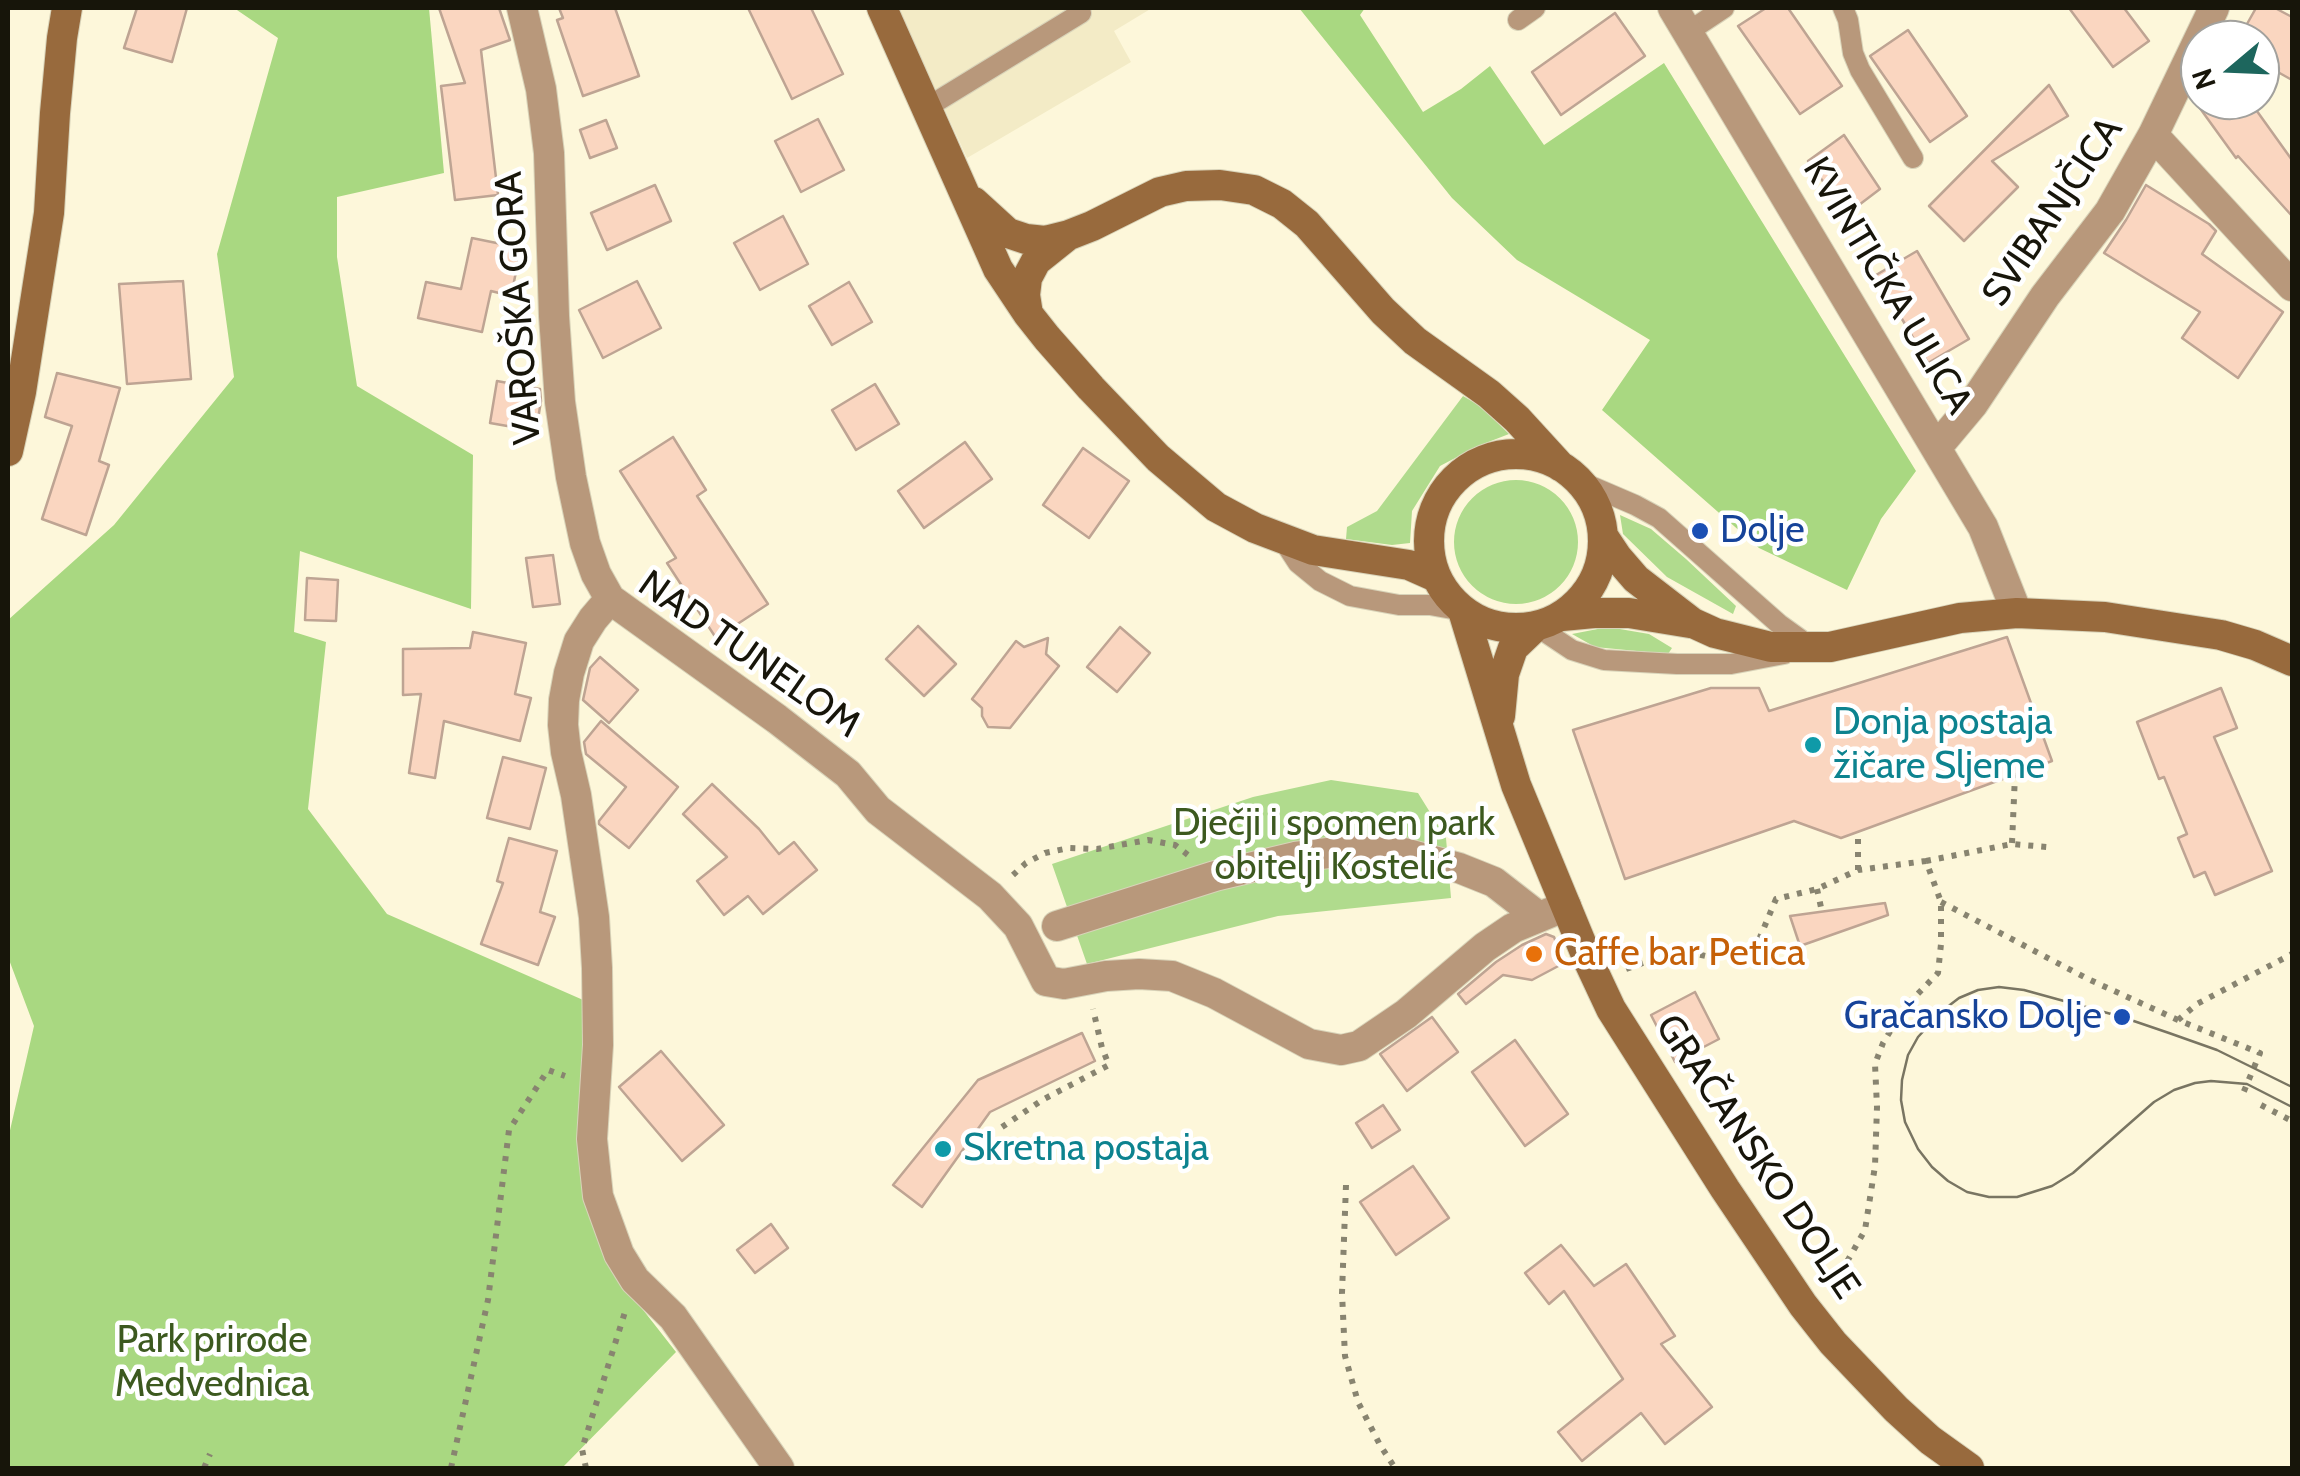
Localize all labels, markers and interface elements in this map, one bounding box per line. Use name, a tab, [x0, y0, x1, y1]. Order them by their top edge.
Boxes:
north arrow	[2180, 20, 2280, 120]
text: N	[2184, 64, 2223, 94]
street label: SVIBANJČICA	[1973, 109, 2133, 315]
street label: KVINTIČKA ULICA	[1793, 150, 1981, 422]
street label: VAROŠKA GORA	[487, 170, 551, 446]
place label: Dolje	[1720, 508, 1805, 554]
marker: Dolje	[1689, 520, 1711, 542]
street label: NAD TUNELOM	[629, 562, 869, 748]
place label: Donja postaja žičare Sljeme	[1833, 700, 2053, 789]
marker: Donja postaja žičare Sljeme	[1802, 734, 1824, 756]
park label: Dječji i spomen park obitelji Kostelić	[1173, 801, 1495, 891]
place label: Caffe bar Petica	[1554, 931, 1805, 977]
marker: Caffe bar Petica	[1523, 943, 1545, 965]
place label: Gračansko Dolje	[1844, 994, 2102, 1040]
street label: GRAČANSKO DOLJE	[1645, 1006, 1869, 1308]
marker: Gračansko Dolje	[2111, 1006, 2133, 1028]
place label: Skretna postaja	[963, 1126, 1209, 1172]
marker: Skretna postaja	[932, 1138, 954, 1160]
park label: Park prirode Medvednica	[115, 1318, 309, 1408]

